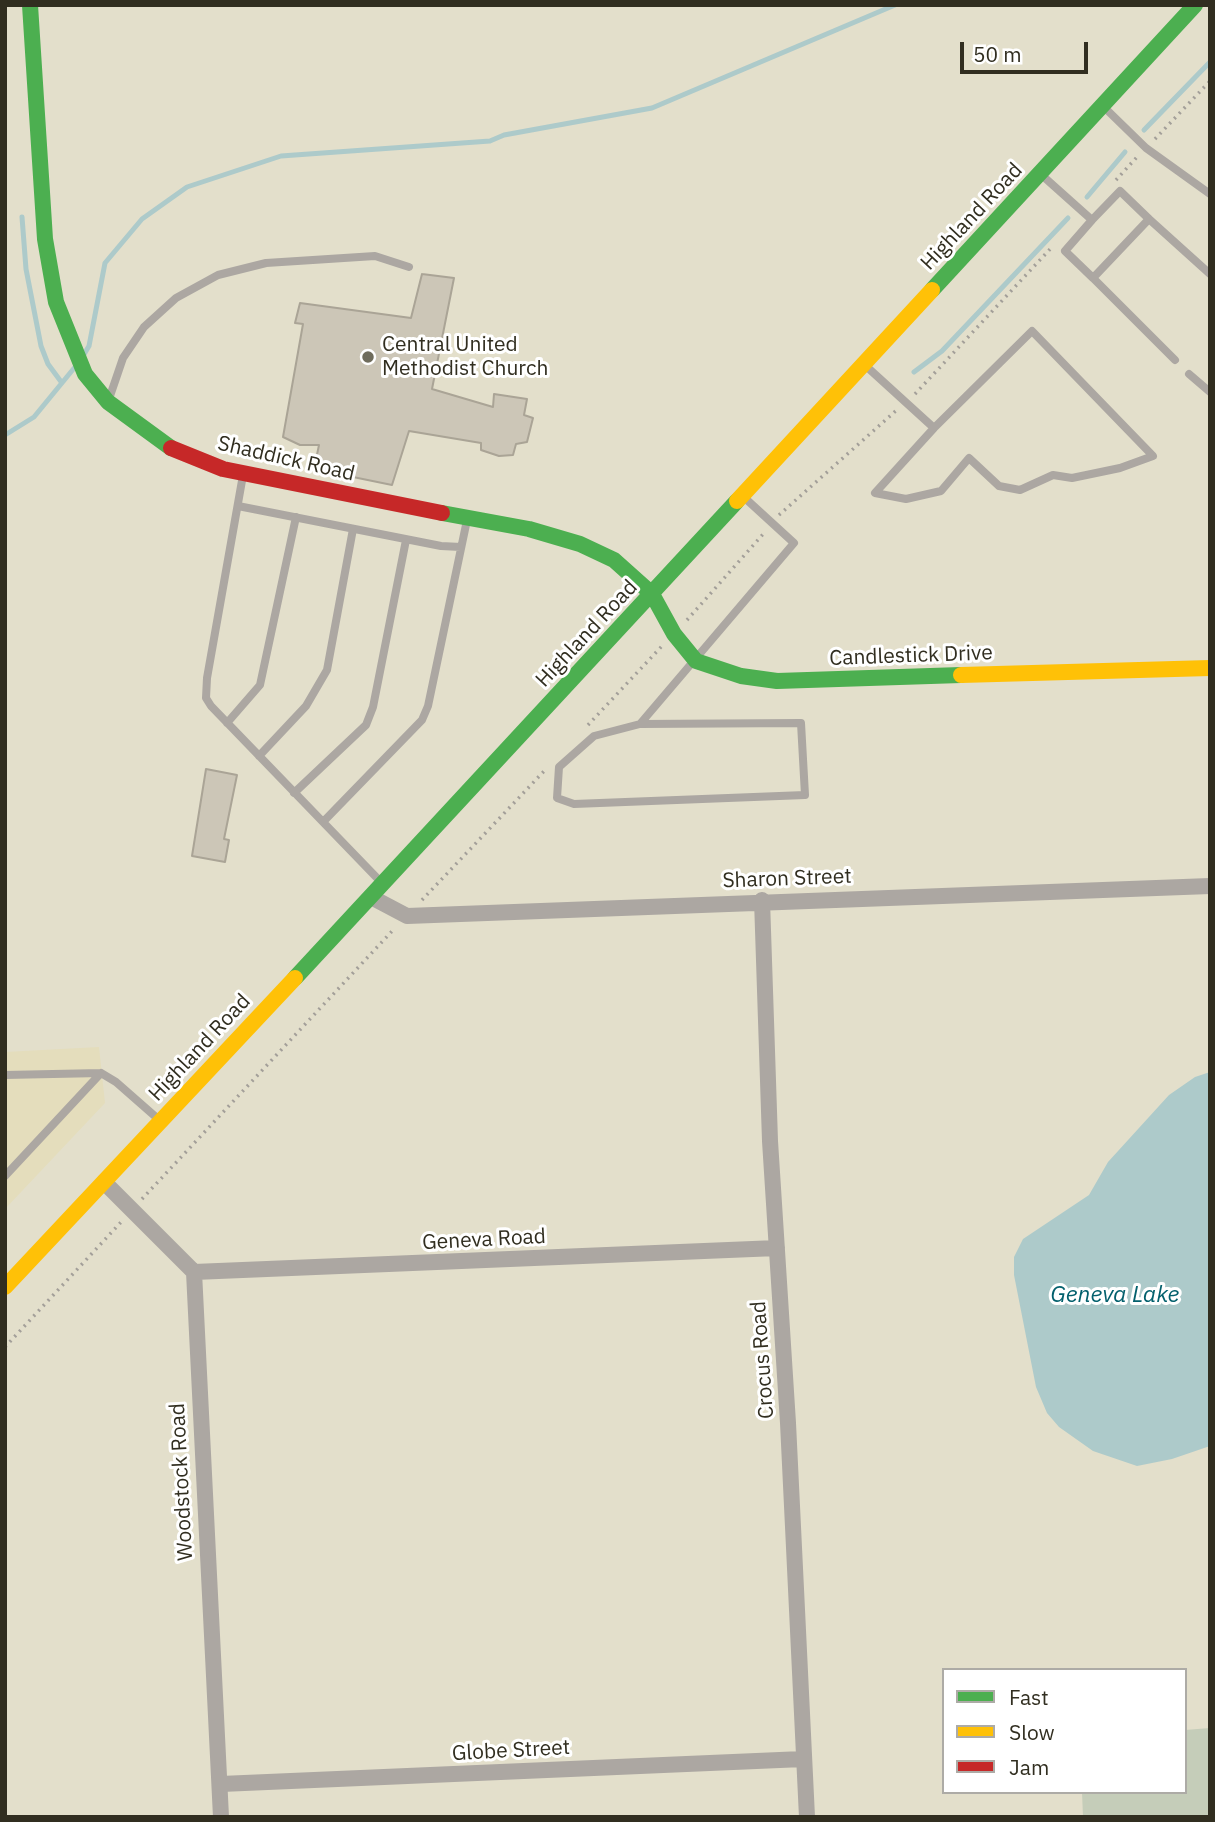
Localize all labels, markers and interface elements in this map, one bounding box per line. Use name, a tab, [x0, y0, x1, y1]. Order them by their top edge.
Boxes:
scale bar	[963, 28, 1091, 72]
text: 50 m	[973, 40, 1022, 68]
street label: Highland Road	[916, 158, 1028, 276]
place label: Central United Methodist Church	[382, 332, 548, 382]
marker: Central United Methodist Church	[360, 349, 376, 365]
street label: Shaddick Road	[215, 431, 357, 487]
street label: Highland Road	[531, 575, 643, 693]
street label: Candlestick Drive	[829, 641, 993, 671]
street label: Sharon Street	[722, 864, 852, 894]
street label: Highland Road	[144, 989, 256, 1107]
street label: Geneva Road	[421, 1224, 547, 1256]
water label: Geneva Lake	[1051, 1281, 1179, 1309]
street label: Crocus Road	[746, 1300, 780, 1420]
street label: Woodstock Road	[165, 1402, 199, 1562]
legend	[942, 1668, 1187, 1794]
text: Fast	[1009, 1683, 1049, 1711]
text: Slow	[1009, 1718, 1055, 1746]
street label: Globe Street	[451, 1735, 571, 1767]
text: Jam	[1009, 1753, 1049, 1781]

